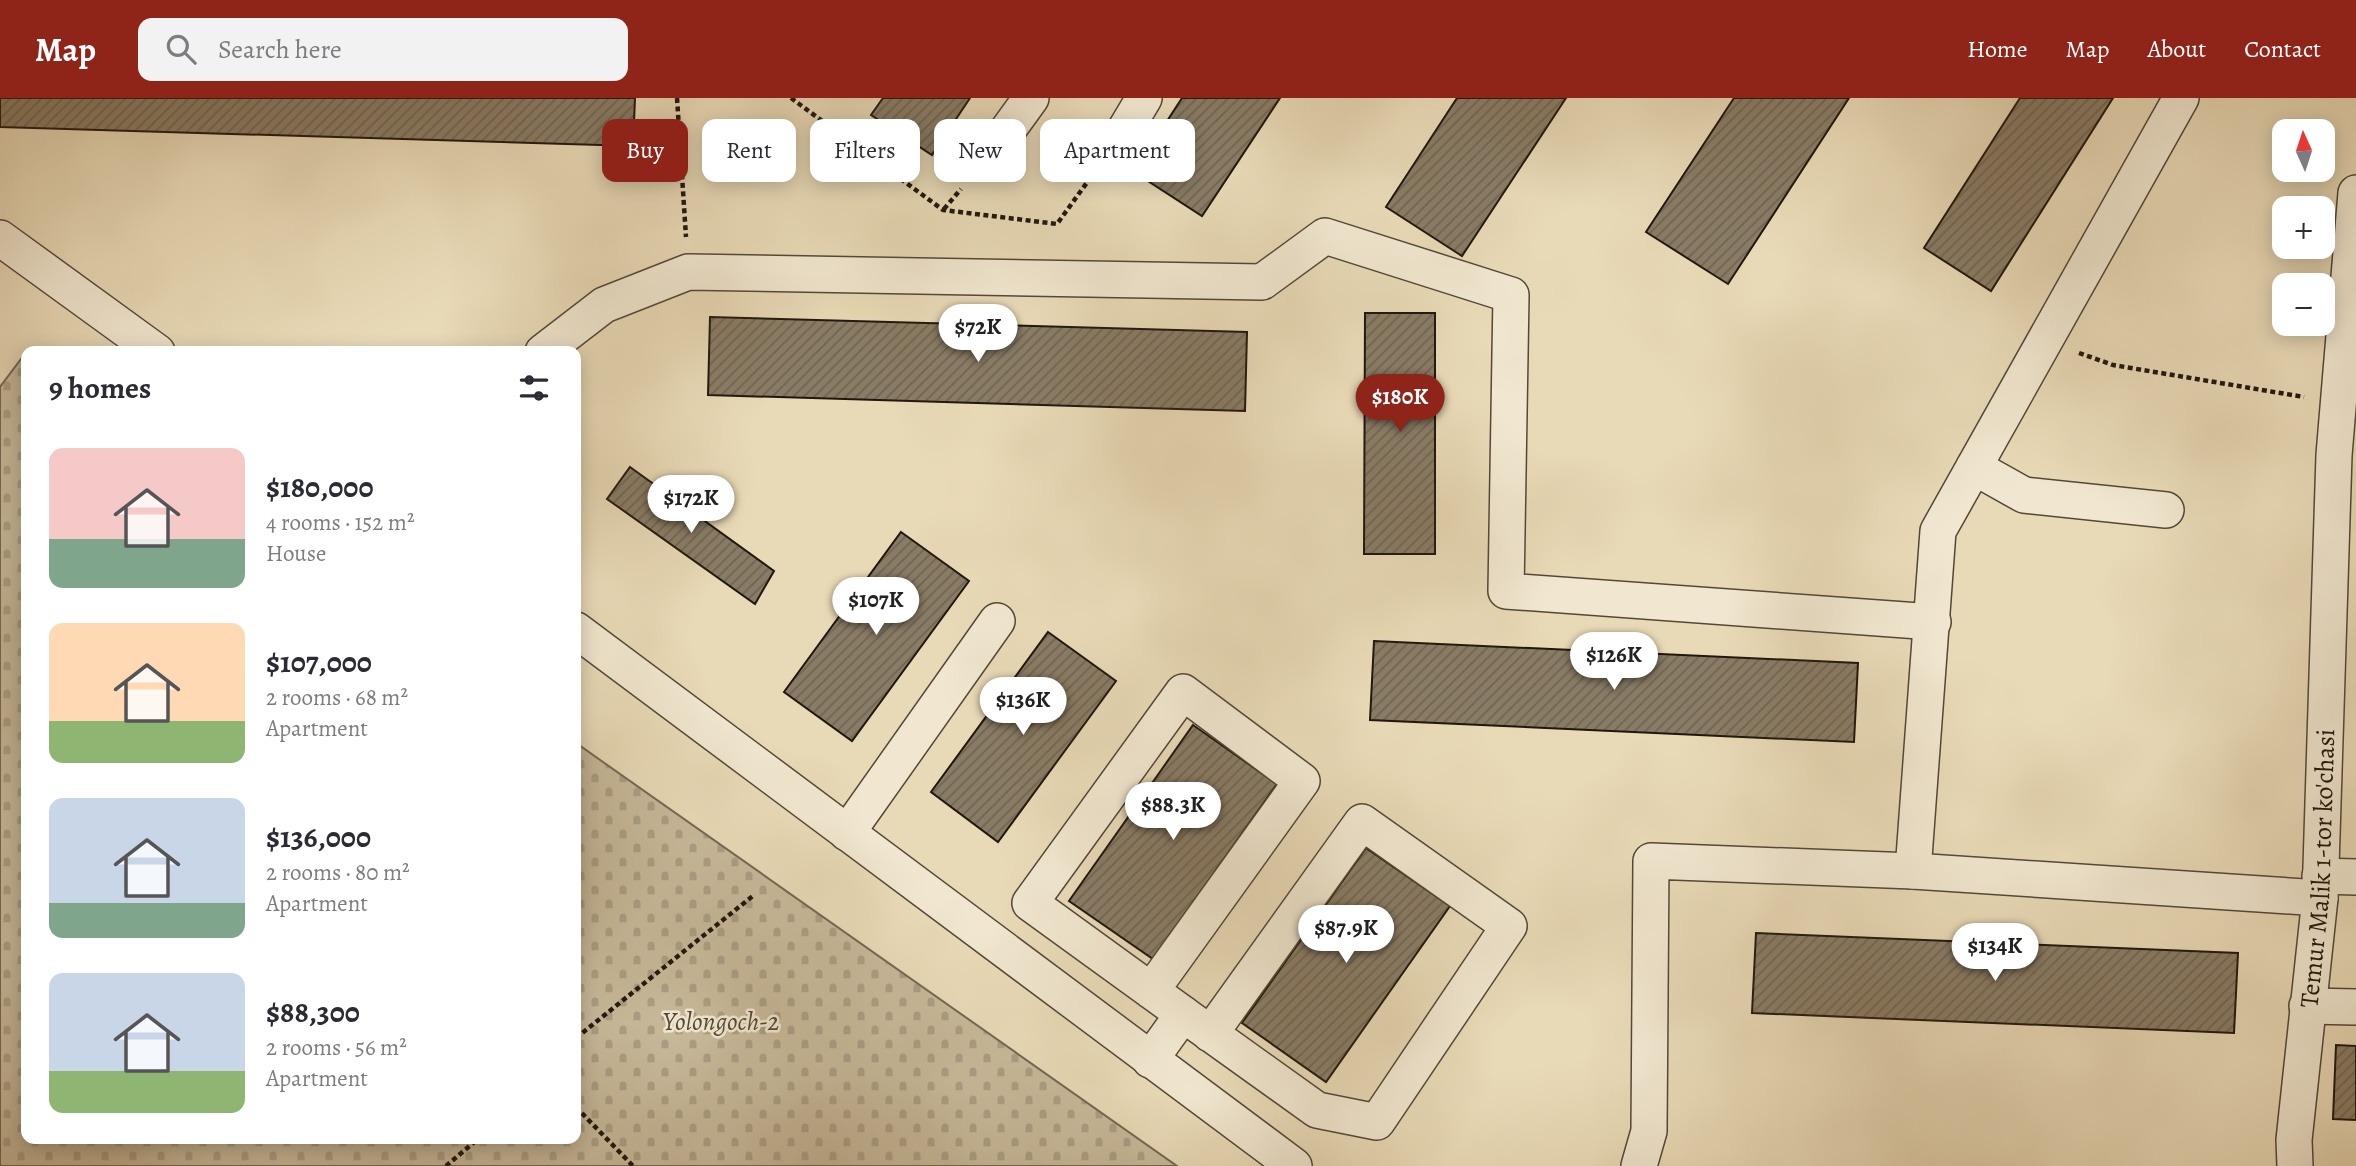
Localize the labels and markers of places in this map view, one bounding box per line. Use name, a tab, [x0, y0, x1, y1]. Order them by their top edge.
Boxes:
pin: $72K	[937, 304, 1019, 364]
pin: $180K	[1351, 374, 1449, 434]
pin: $172K	[642, 476, 740, 535]
pin: $107K	[827, 578, 925, 637]
pin: $126K	[1565, 632, 1663, 692]
pin: $136K	[974, 678, 1072, 737]
pin: $88.3K	[1116, 782, 1230, 842]
pin: $87.9K	[1289, 906, 1403, 965]
pin: $134K	[1946, 924, 2044, 983]

